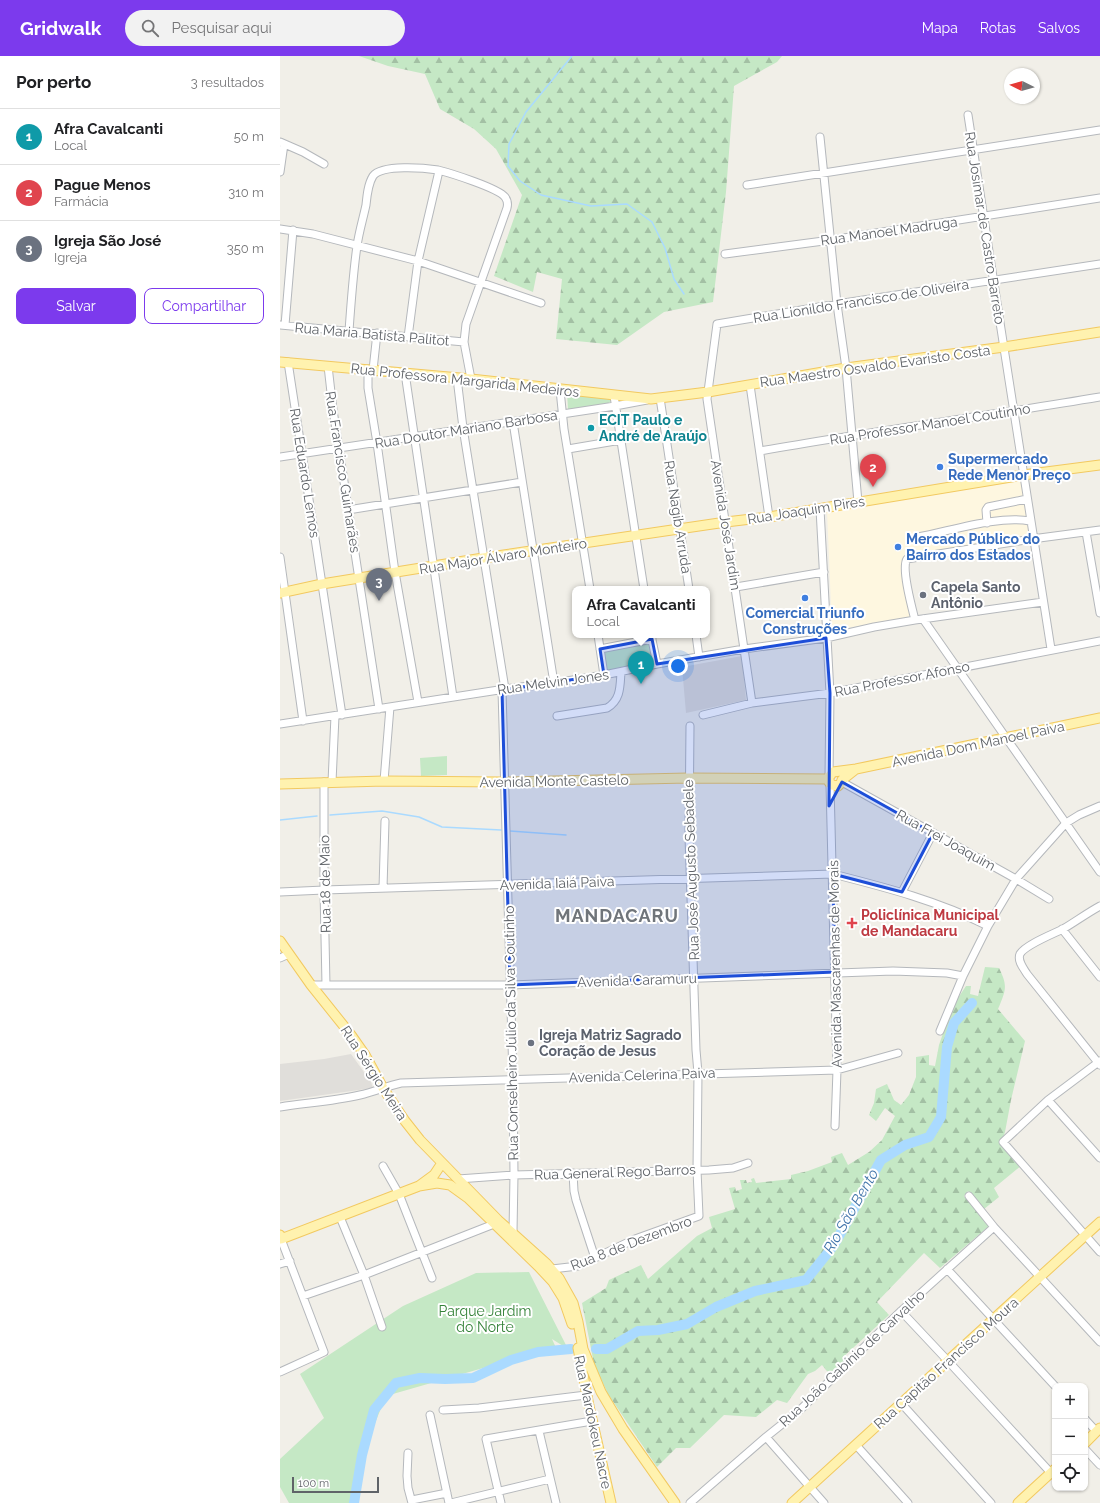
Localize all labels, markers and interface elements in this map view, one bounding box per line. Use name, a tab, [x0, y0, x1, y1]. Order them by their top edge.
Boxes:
search box	[125, 10, 405, 46]
text: Gridwalk	[20, 17, 101, 39]
icon: search	[139, 17, 161, 39]
text: Pesquisar aqui	[171, 19, 272, 37]
text: Mapa	[922, 20, 958, 36]
text: Rotas	[980, 20, 1016, 36]
text: Salvos	[1038, 20, 1080, 36]
north arrow	[1004, 68, 1040, 104]
text: Por perto	[16, 72, 91, 92]
text: 3 resultados	[191, 75, 264, 90]
text: Afra Cavalcanti	[54, 120, 163, 138]
text: 1	[26, 129, 32, 144]
text: 50 m	[234, 129, 264, 144]
street label: Rua Josimar de Castro Barreto	[962, 130, 1008, 326]
text: Local	[54, 138, 87, 153]
text: Pague Menos	[54, 176, 151, 194]
text: 2	[25, 185, 33, 200]
text: 310 m	[228, 185, 264, 200]
text: Farmácia	[54, 194, 109, 209]
street label: Rua Manoel Madruga	[819, 213, 959, 249]
text: Igreja São José	[54, 232, 161, 250]
text: 3	[25, 241, 33, 256]
text: 350 m	[227, 241, 264, 256]
text: Igreja	[54, 250, 87, 265]
street label: Rua Lionildo Francisco de Oliveira	[752, 276, 970, 326]
button: Salvar	[16, 288, 136, 324]
button: Compartilhar	[144, 288, 264, 324]
street label: Rua Maria Batista Palitot	[294, 319, 450, 349]
street label: Rua Maestro Osvaldo Evaristo Costa	[759, 342, 991, 390]
street label: Rua Professora Margarida Medeiros	[350, 360, 580, 400]
street label: Rua Francisco Guimarães	[322, 390, 364, 554]
street label: Rua Professor Manoel Coutinho	[829, 400, 1031, 448]
street label: Rua Eduardo Lemos	[287, 407, 323, 539]
street label: Rua Doutor Mariano Barbosa	[373, 407, 559, 451]
place label: ECIT Paulo e André de Araújo	[599, 412, 707, 444]
marker: ECIT Paulo e André de Araújo	[586, 423, 596, 433]
place label: Supermercado Rede Menor Preço	[948, 451, 1071, 483]
pin: 2	[860, 454, 886, 487]
street label: Rua Nagib Arruda	[661, 459, 695, 575]
street label: Avenida José Jardim	[708, 459, 744, 591]
marker: Supermercado Rede Menor Preço	[935, 462, 945, 472]
street label: Rua Joaquim Pires	[746, 493, 866, 527]
place label: Mercado Público do Baírro dos Estados	[906, 531, 1040, 563]
street label: Rua Major Álvaro Monteiro	[418, 534, 588, 577]
marker: Mercado Público do Baírro dos Estados	[893, 542, 903, 552]
pin: 3	[366, 568, 392, 601]
place label: Capela Santo Antônio	[931, 579, 1021, 611]
popup	[572, 586, 710, 638]
marker: Capela Santo Antônio	[918, 590, 928, 600]
marker: Comercial Triunfo Construções	[800, 593, 810, 603]
text: Afra Cavalcanti	[586, 596, 696, 614]
place label: Comercial Triunfo Construções	[746, 605, 865, 637]
text: Local	[586, 614, 619, 629]
pin: 1	[628, 651, 654, 684]
your location	[668, 656, 688, 676]
street label: Rua Professor Afonso	[833, 658, 971, 700]
street label: Rua Melvin Jones	[496, 666, 610, 698]
street label: Avenida Dom Manoel Paiva	[890, 718, 1066, 770]
street label: Avenida Monte Castelo	[479, 772, 629, 790]
street label: Rua José Augusto Sebadele	[680, 779, 702, 961]
street label: Rua Frei Joaquim	[894, 806, 998, 874]
street label: Rua 18 de Maio	[316, 835, 334, 933]
street label: Avenida Mascarenhas de Morais	[825, 860, 845, 1068]
street label: Avenida Iaiá Paiva	[499, 873, 615, 893]
street label: Rua Conselheiro Júlio da Silva Coutinho	[501, 905, 521, 1161]
district label: MANDACARU	[555, 905, 679, 926]
place label: Policlínica Municipal de Mandacaru	[861, 907, 999, 939]
marker: Policlínica Municipal de Mandacaru	[846, 917, 858, 929]
street label: Avenida Caramuru	[577, 970, 697, 990]
street label: Rua Sérgio Meira	[337, 1023, 411, 1123]
place label: Igreja Matriz Sagrado Coração de Jesus	[539, 1027, 682, 1059]
marker: Igreja Matriz Sagrado Coração de Jesus	[526, 1038, 536, 1048]
street label: Avenida Celerina Paiva	[568, 1064, 716, 1086]
street label: Rua General Rego Barros	[534, 1161, 696, 1183]
water label: Rio São Bento	[820, 1166, 882, 1256]
street label: Rua 8 de Dezembro	[568, 1213, 694, 1273]
street label: Rua João Gabínio de Carvalho	[776, 1286, 928, 1430]
street label: Rua Capitão Francisco Moura	[871, 1294, 1021, 1432]
park label: Parque Jardim do Norte	[439, 1303, 531, 1335]
street label: Rua Mardokeu Nacre	[571, 1354, 615, 1490]
map controls	[1052, 1383, 1088, 1491]
button: +	[1052, 1383, 1088, 1419]
button: −	[1052, 1419, 1088, 1455]
button: locate	[1052, 1455, 1088, 1491]
scale bar	[292, 1475, 379, 1494]
text: 100 m	[298, 1477, 329, 1490]

